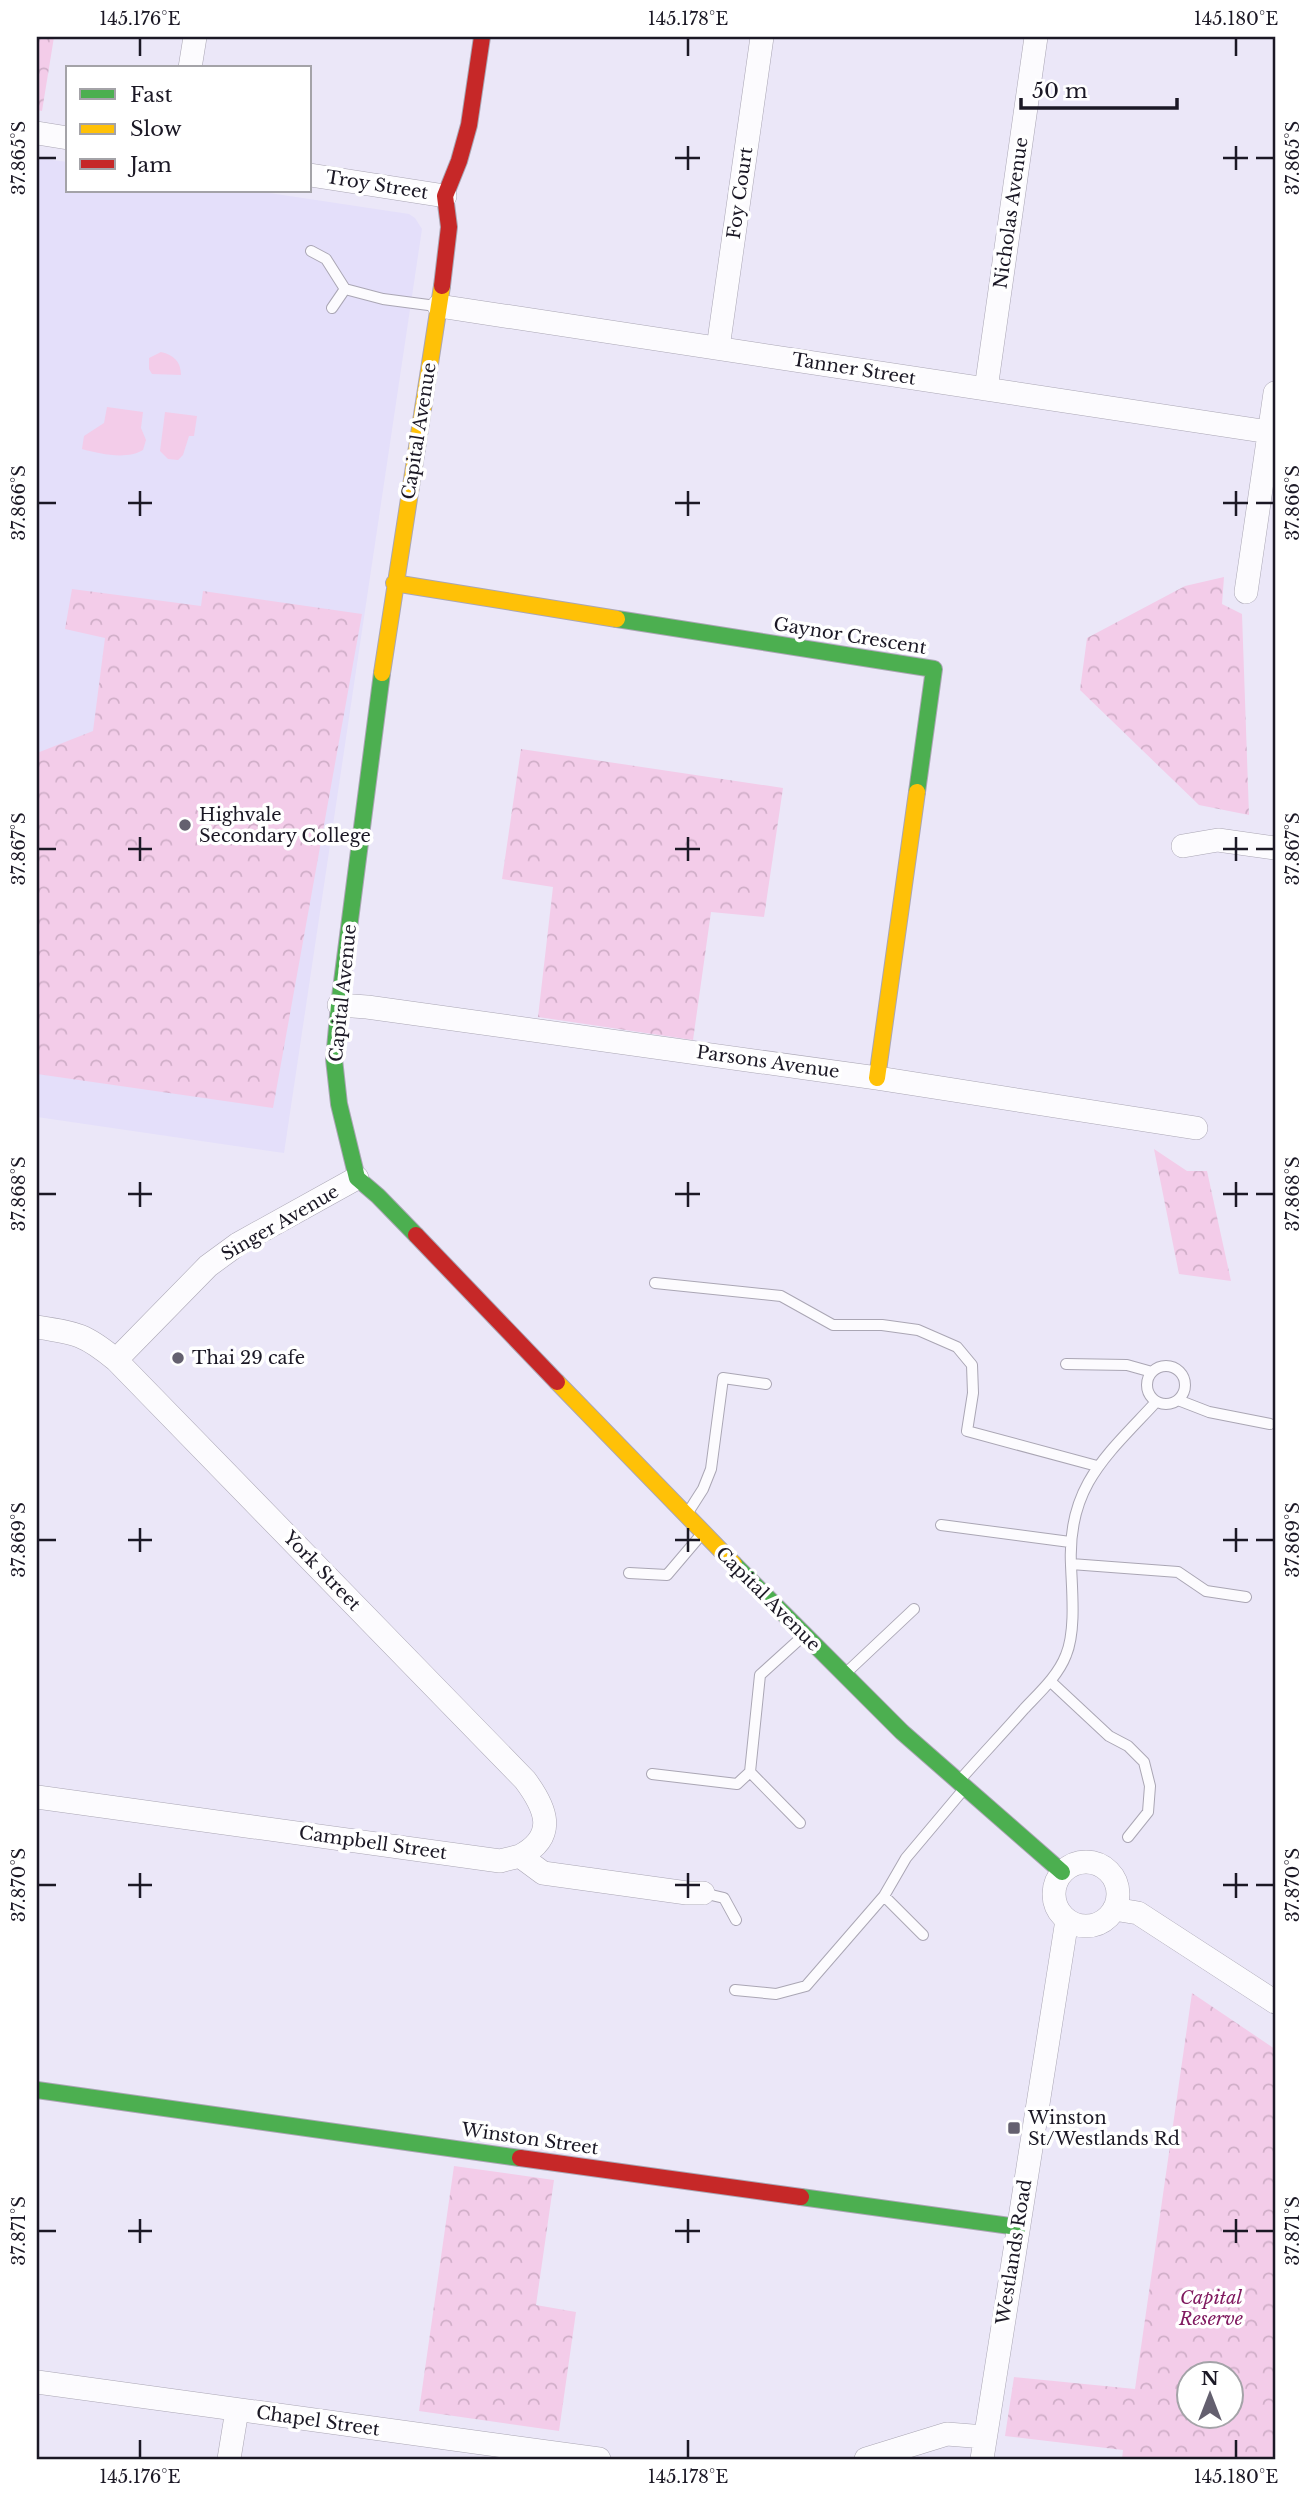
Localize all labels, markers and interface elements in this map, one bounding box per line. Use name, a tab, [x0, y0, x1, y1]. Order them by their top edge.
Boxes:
text: 145.176°E	[99, 8, 181, 30]
text: 145.178°E	[648, 8, 728, 30]
text: 145.180°E	[1194, 8, 1278, 30]
legend	[66, 66, 312, 192]
scale bar	[1021, 66, 1177, 110]
text: 50 m	[1032, 78, 1088, 104]
text: Fast	[130, 82, 172, 108]
text: Slow	[130, 116, 182, 142]
text: 37.865°S	[8, 121, 30, 195]
text: 37.865°S	[1282, 121, 1304, 195]
street label: Nicholas Avenue	[989, 136, 1033, 290]
street label: Foy Court	[723, 145, 757, 240]
text: Jam	[127, 152, 172, 178]
street label: Troy Street	[324, 166, 430, 204]
street label: Tanner Street	[790, 348, 918, 390]
street label: Capital Avenue	[397, 361, 441, 501]
text: 37.866°S	[8, 465, 30, 541]
text: 37.866°S	[1282, 465, 1304, 541]
street label: Gaynor Crescent	[772, 613, 928, 659]
place label: Highvale Secondary College	[199, 804, 371, 847]
text: 37.867°S	[8, 812, 30, 886]
text: 37.867°S	[1282, 812, 1304, 886]
marker: Highvale Secondary College	[177, 817, 193, 833]
street label: Capital Avenue	[325, 923, 361, 1063]
street label: Parsons Avenue	[695, 1041, 841, 1083]
text: 37.868°S	[8, 1156, 30, 1232]
text: 37.868°S	[1282, 1156, 1304, 1232]
street label: Singer Avenue	[217, 1180, 343, 1266]
place label: Thai 29 cafe	[192, 1347, 305, 1369]
marker: Thai 29 cafe	[170, 1350, 186, 1366]
text: 37.869°S	[8, 1502, 30, 1578]
text: 37.869°S	[1282, 1502, 1304, 1578]
street label: York Street	[278, 1526, 365, 1615]
street label: Capital Avenue	[711, 1542, 825, 1656]
street label: Campbell Street	[298, 1822, 449, 1864]
text: 37.870°S	[8, 1848, 30, 1922]
text: 37.870°S	[1282, 1848, 1304, 1922]
place label: Winston St/Westlands Rd	[1027, 2107, 1180, 2150]
street label: Winston Street	[459, 2118, 600, 2160]
marker: Winston St/Westlands Rd	[1006, 2120, 1022, 2136]
street label: Westlands Road	[992, 2178, 1036, 2327]
text: 37.871°S	[8, 2196, 30, 2266]
text: 37.871°S	[1282, 2196, 1304, 2266]
park label: Capital Reserve	[1178, 2287, 1243, 2330]
north arrow	[1176, 2360, 1246, 2430]
text: N	[1201, 2367, 1219, 2390]
street label: Chapel Street	[255, 2401, 381, 2441]
text: 145.176°E	[99, 2466, 181, 2488]
text: 145.178°E	[648, 2466, 728, 2488]
text: 145.180°E	[1194, 2466, 1278, 2488]

